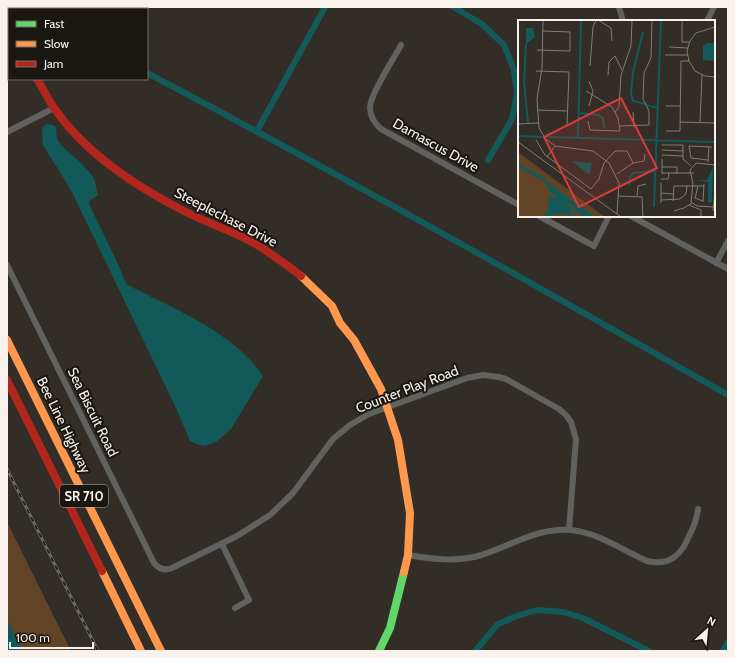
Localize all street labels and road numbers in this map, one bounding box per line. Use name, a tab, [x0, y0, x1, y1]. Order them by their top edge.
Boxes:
street label: Damascus Drive	[390, 114, 482, 176]
street label: Steeplechase Drive	[171, 183, 281, 251]
street label: Counter Play Road	[353, 361, 461, 417]
street label: Sea Biscuit Road	[64, 364, 122, 460]
street label: Bee Line Highway	[33, 374, 95, 476]
road number: SR 710	[60, 485, 108, 507]

